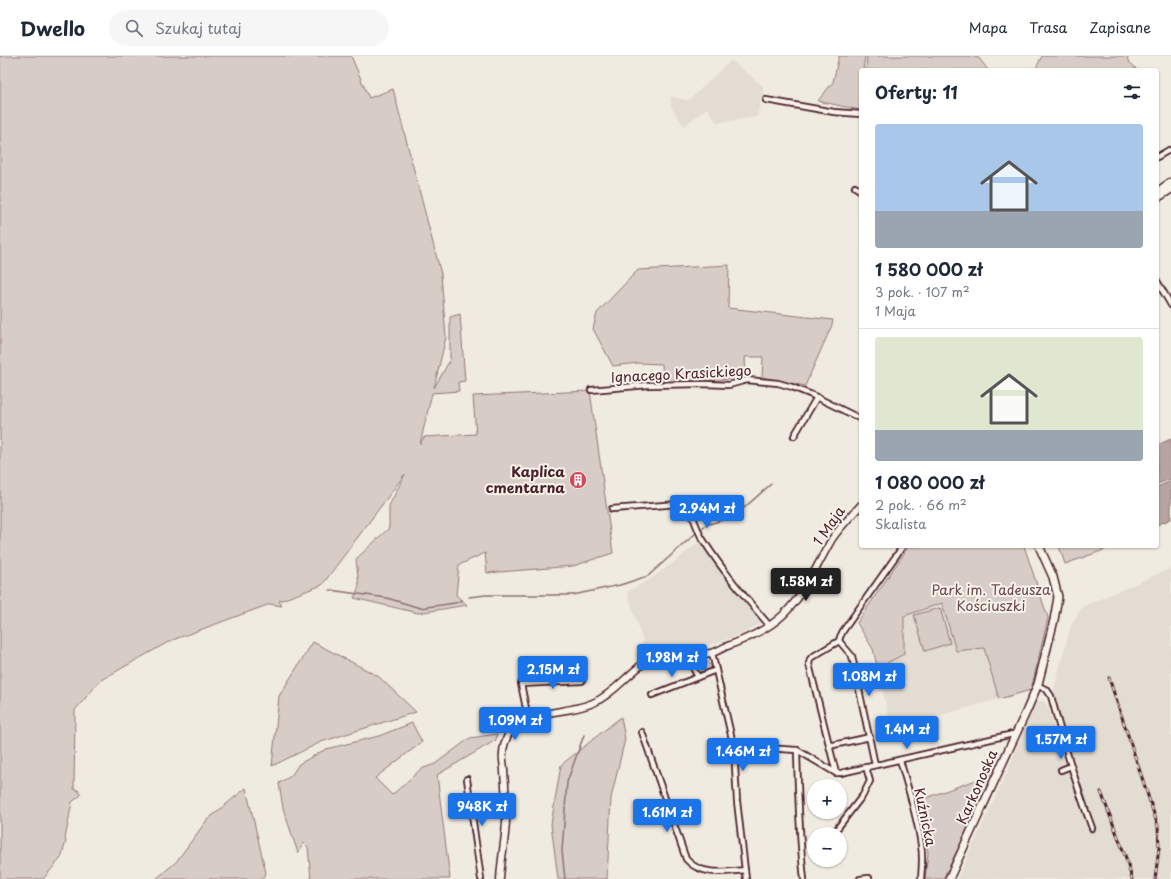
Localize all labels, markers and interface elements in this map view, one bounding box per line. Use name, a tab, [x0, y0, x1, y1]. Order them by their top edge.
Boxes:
search box	[109, 10, 389, 46]
text: Dwello	[20, 14, 85, 42]
text: Szukaj tutaj	[155, 16, 242, 39]
icon: search	[123, 17, 145, 39]
text: Mapa	[969, 17, 1007, 38]
text: Trasa	[1029, 17, 1067, 38]
text: Zapisane	[1089, 17, 1151, 38]
text: Oferty: 11	[875, 79, 958, 105]
icon: filters	[1121, 81, 1143, 103]
icon: home	[973, 150, 1045, 222]
text: 1 580 000 zł	[875, 256, 982, 282]
text: 3 pok. · 107 m²	[875, 282, 970, 301]
text: 1 Maja	[875, 301, 916, 320]
street label: Ignacego Krasickiego	[610, 359, 752, 388]
icon: home	[973, 363, 1045, 435]
place label: Kaplica cmentarna	[486, 461, 565, 498]
text: 1 080 000 zł	[875, 469, 984, 495]
building icon: Kaplica cmentarna	[568, 470, 588, 490]
pin: 2.94M zł	[666, 495, 748, 529]
text: 2 pok. · 66 m²	[875, 495, 967, 514]
text: 2.94M zł	[679, 498, 735, 517]
street label: 1 Maja	[807, 502, 850, 550]
text: Skalista	[875, 514, 926, 533]
pin: 1.58M zł	[765, 568, 847, 602]
text: 1.58M zł	[780, 571, 832, 590]
park label: Park im. Tadeusza Kościuszki	[931, 579, 1051, 616]
pin: 1.98M zł	[631, 644, 713, 678]
text: 1.98M zł	[646, 647, 698, 666]
pin: 2.15M zł	[512, 656, 594, 690]
text: 2.15M zł	[527, 659, 579, 678]
pin: 1.08M zł	[828, 663, 910, 697]
text: 1.08M zł	[842, 666, 896, 685]
pin: 1.09M zł	[474, 707, 556, 741]
text: 1.09M zł	[488, 710, 542, 729]
pin: 1.4M zł	[870, 716, 944, 750]
text: 1.4M zł	[885, 719, 929, 738]
pin: 1.57M zł	[1020, 726, 1102, 760]
text: 1.57M zł	[1035, 729, 1087, 748]
pin: 1.46M zł	[702, 738, 784, 772]
text: 1.46M zł	[716, 741, 770, 760]
street label: Karkonoska	[951, 746, 1002, 827]
map controls	[807, 779, 847, 867]
button: +	[807, 779, 847, 819]
street label: Kuźnicka	[909, 786, 942, 848]
pin: 948K zł	[445, 793, 519, 827]
text: 948K zł	[457, 796, 507, 815]
pin: 1.61M zł	[626, 799, 708, 833]
text: 1.61M zł	[642, 802, 692, 821]
button: −	[807, 827, 847, 867]

